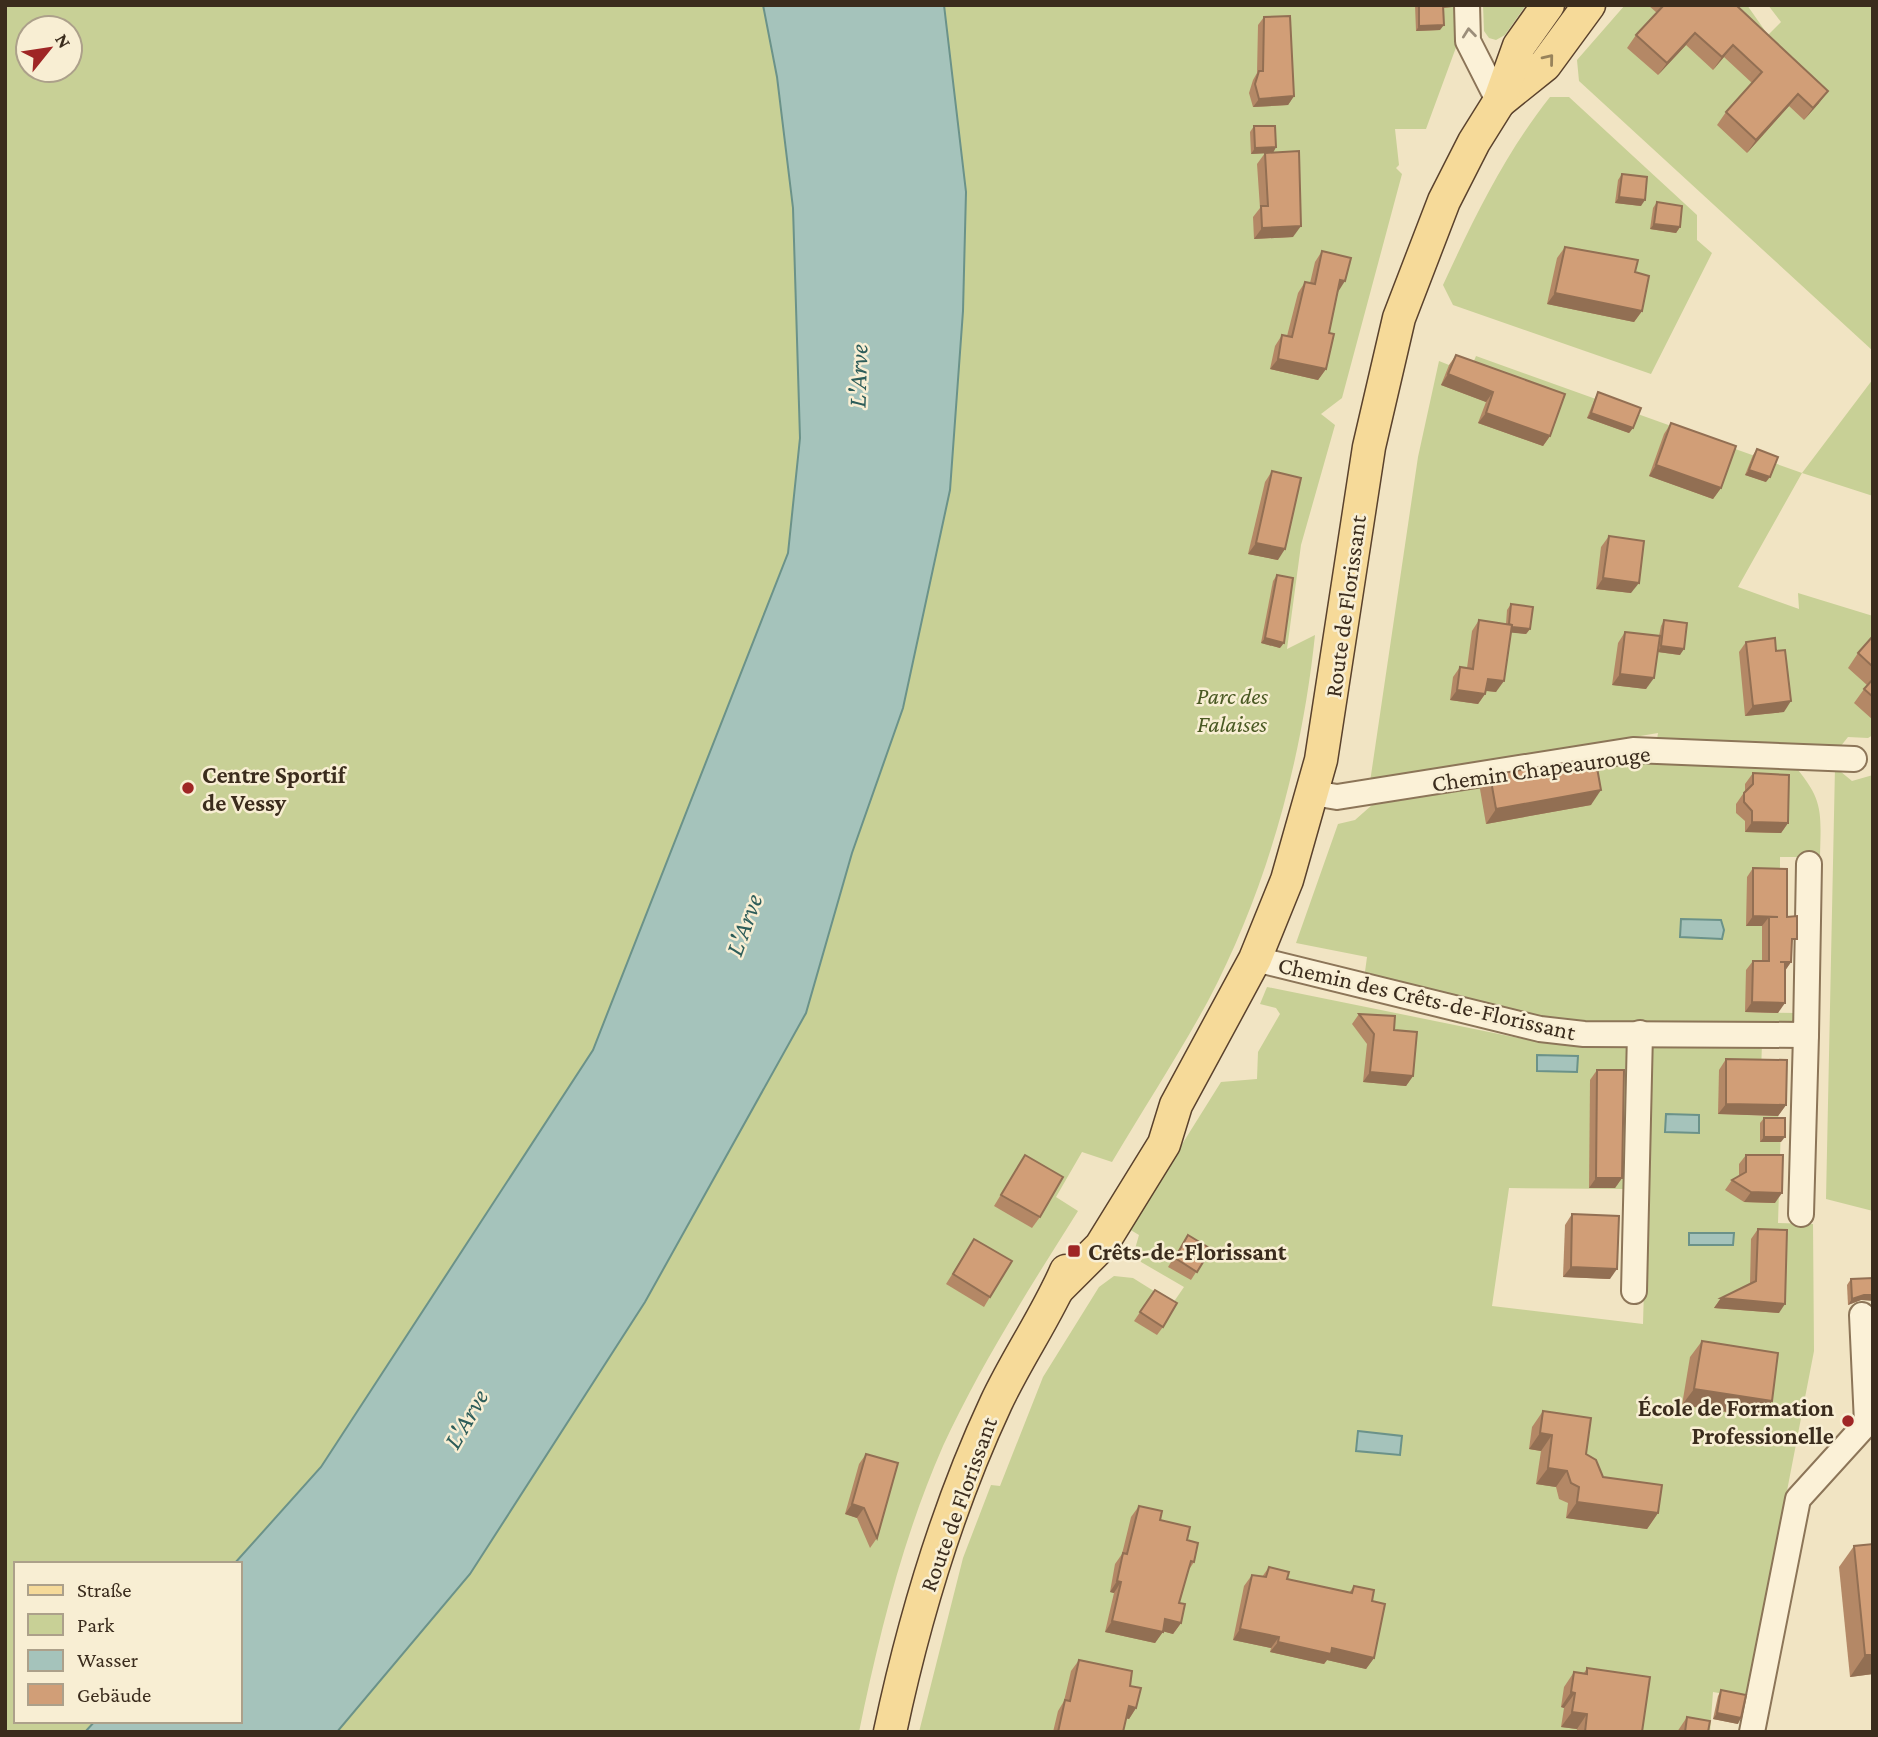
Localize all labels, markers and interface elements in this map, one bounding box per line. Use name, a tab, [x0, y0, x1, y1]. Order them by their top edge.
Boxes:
north arrow	[14, 14, 84, 84]
one-way arrow	[1462, 27, 1477, 38]
text: N	[51, 30, 76, 52]
one-way arrow	[1540, 54, 1553, 66]
water label: L'Arve	[842, 344, 874, 408]
street label: Route de Florissant	[1319, 512, 1371, 699]
park label: Parc des Falaises	[1196, 682, 1268, 737]
street label: Chemin Chapeaurouge	[1430, 739, 1652, 797]
place label: Centre Sportif de Vessy	[202, 761, 348, 816]
marker: Centre Sportif de Vessy	[180, 780, 196, 796]
water label: L'Arve	[719, 890, 769, 960]
street label: Chemin des Crêts-de-Florissant	[1276, 951, 1579, 1046]
place label: Crêts-de-Florissant	[1088, 1238, 1287, 1265]
marker: Crêts-de-Florissant	[1066, 1243, 1082, 1259]
water label: L'Arve	[438, 1384, 495, 1454]
place label: École de Formation Professionelle	[1638, 1394, 1834, 1449]
street label: Route de Florissant	[914, 1412, 1002, 1595]
marker: École de Formation Professionelle	[1840, 1413, 1856, 1429]
legend	[14, 1562, 242, 1723]
text: Straße	[77, 1578, 131, 1602]
text: Park	[77, 1613, 114, 1637]
text: Wasser	[77, 1648, 139, 1672]
text: Gebäude	[77, 1683, 151, 1707]

